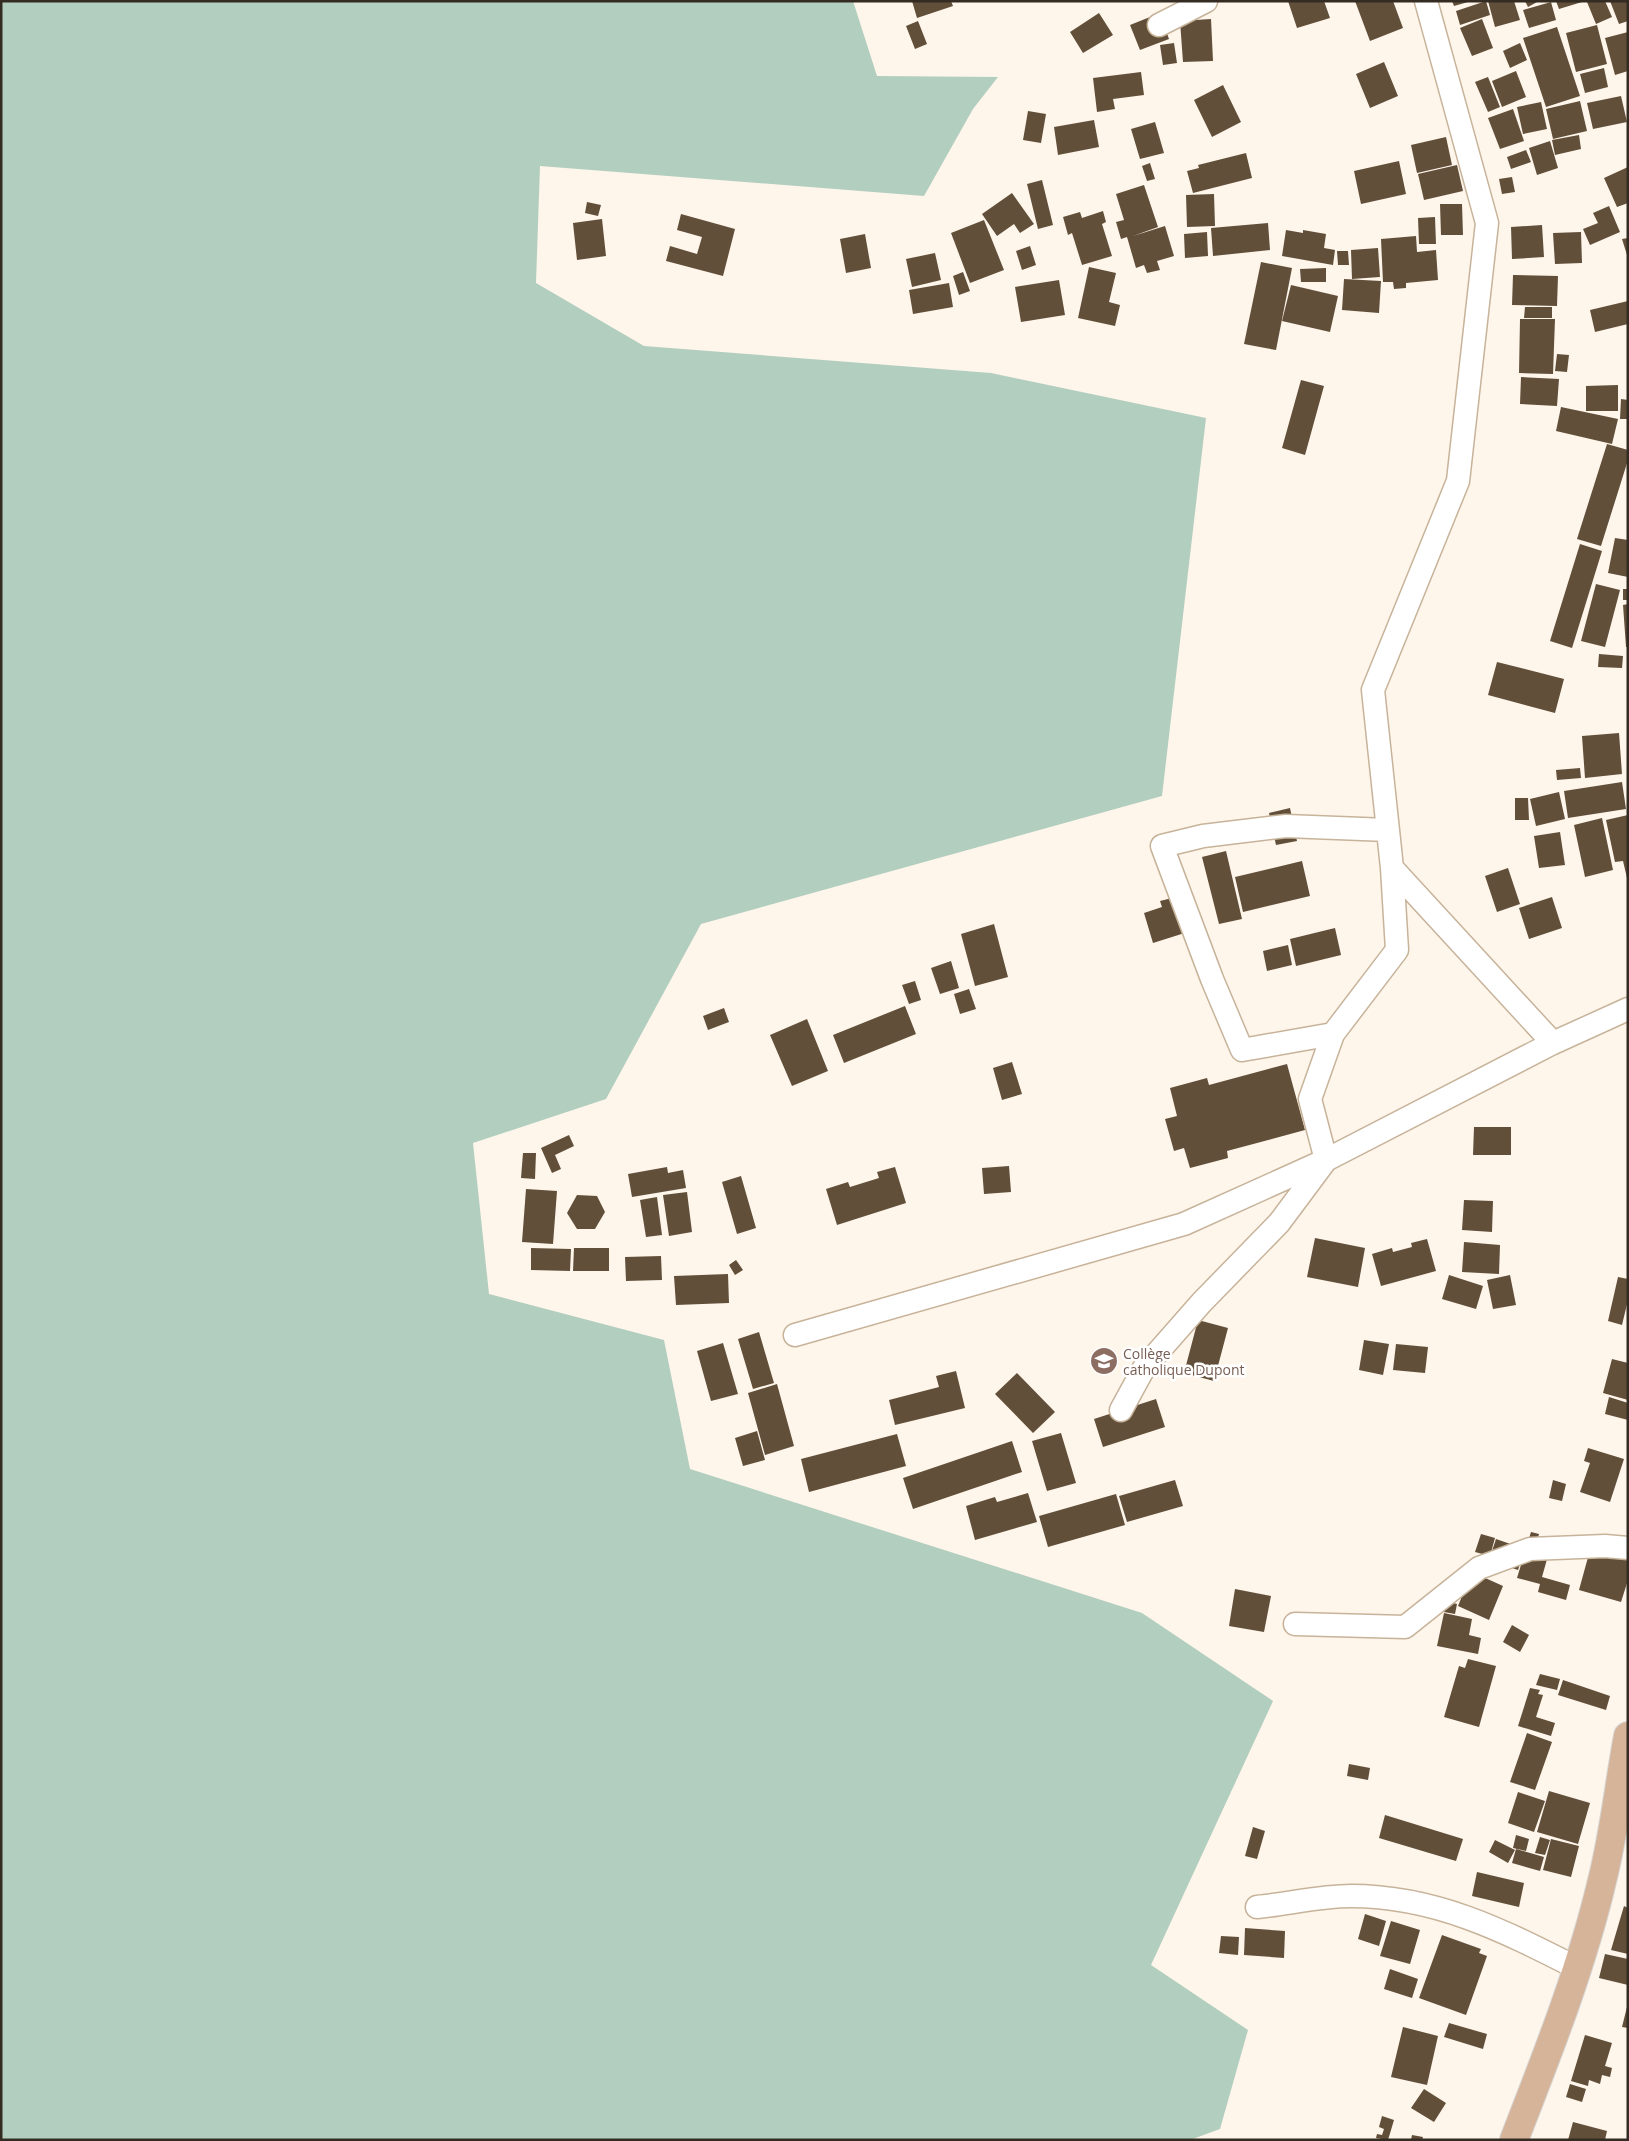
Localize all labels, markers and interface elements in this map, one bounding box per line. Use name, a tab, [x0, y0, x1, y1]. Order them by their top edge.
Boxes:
place label: Collège catholique Dupont	[1123, 1344, 1245, 1379]
school or university icon: Collège catholique Dupont	[1089, 1346, 1119, 1376]

